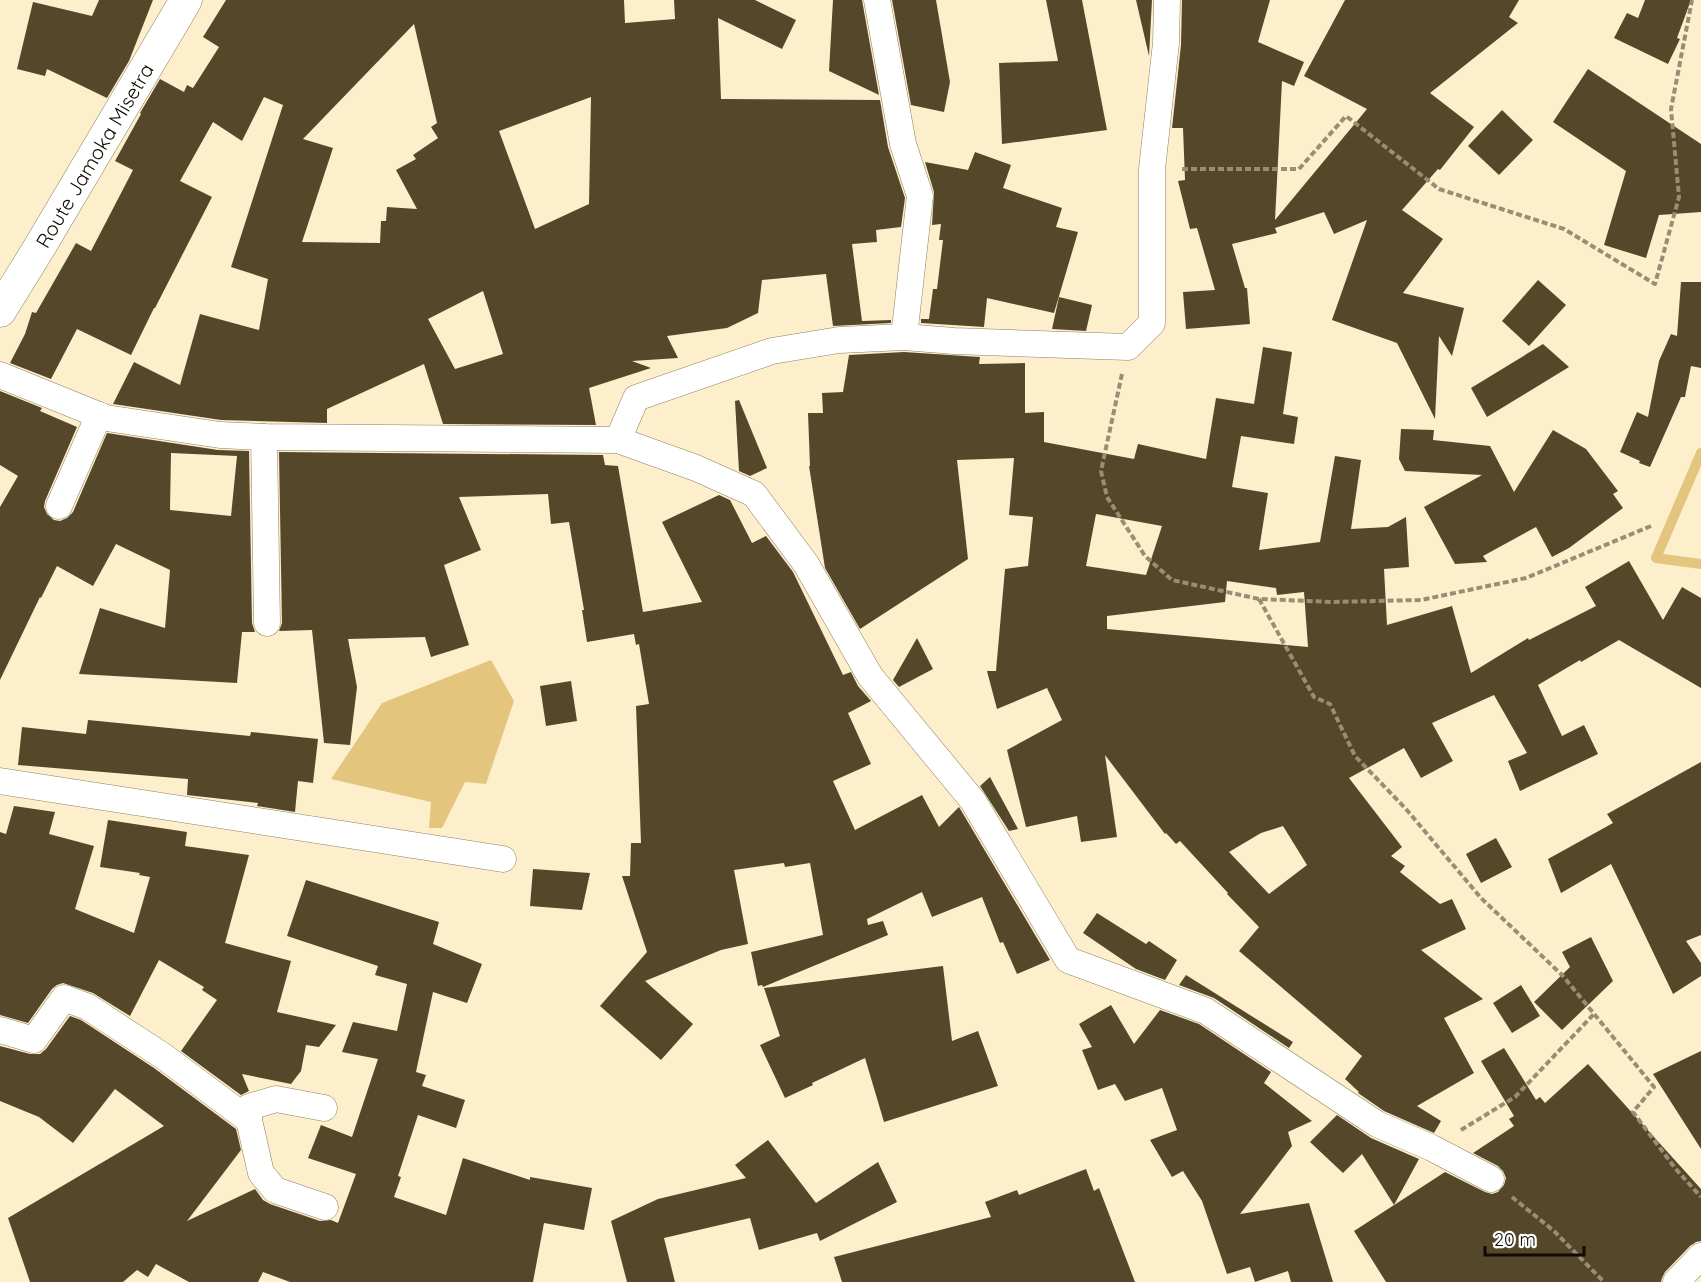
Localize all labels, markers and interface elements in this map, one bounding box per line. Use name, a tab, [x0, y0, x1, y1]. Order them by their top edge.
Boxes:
street label: Route Jamoka Misetra	[30, 58, 158, 252]
scale bar	[1485, 1219, 1584, 1257]
text: 20 m	[1494, 1228, 1536, 1251]

